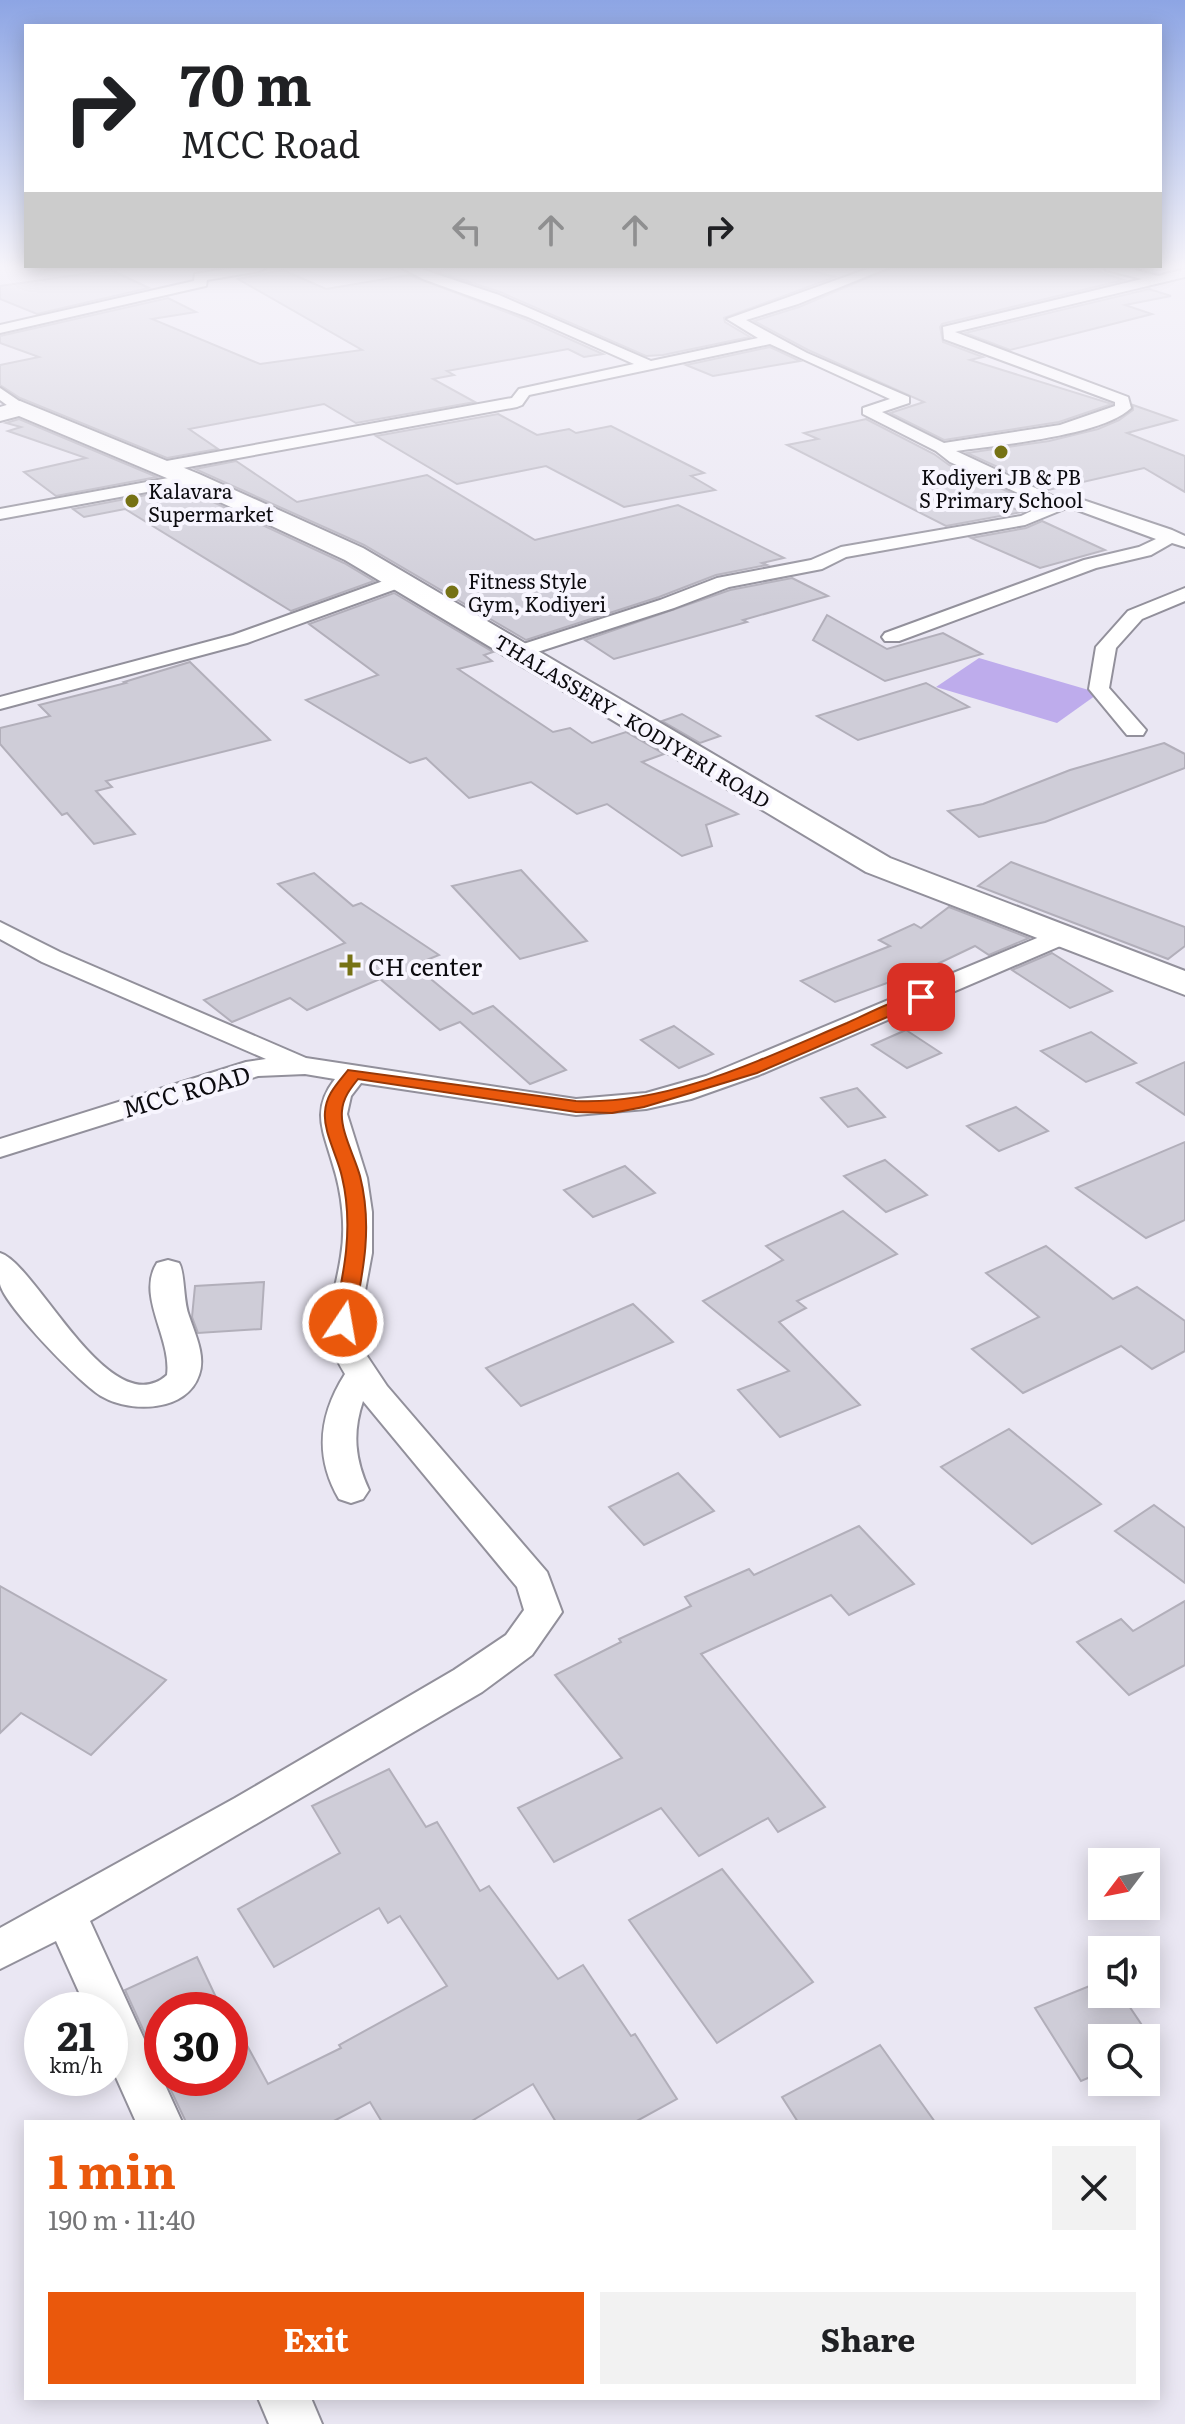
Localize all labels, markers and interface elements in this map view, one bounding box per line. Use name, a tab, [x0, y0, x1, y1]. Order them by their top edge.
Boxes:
text: 70 m	[180, 40, 312, 123]
icon: right	[48, 56, 152, 160]
text: MCC Road	[180, 116, 360, 169]
icon: left	[445, 208, 489, 252]
icon: ahead	[529, 208, 573, 252]
icon: ahead	[613, 208, 657, 252]
icon: right	[697, 208, 741, 252]
marker: Kodiyeri JB & PB S Primary School	[992, 443, 1010, 461]
place label: Kodiyeri JB & PB S Primary School	[919, 461, 1083, 514]
place label: Kalavara Supermarket	[148, 475, 274, 528]
marker: Kalavara Supermarket	[123, 492, 141, 510]
place label: Fitness Style Gym, Kodiyeri	[468, 565, 607, 618]
marker: Fitness Style Gym, Kodiyeri	[443, 583, 461, 601]
street label: THALASSERY - KODIYERI ROAD	[489, 625, 777, 815]
place label: CH center	[368, 948, 483, 983]
marker: CH center	[339, 954, 361, 976]
pin	[887, 963, 955, 1031]
icon: arrive	[899, 975, 943, 1019]
street label: MCC ROAD	[118, 1055, 254, 1125]
position arrow	[301, 1281, 385, 1365]
north arrow	[1088, 1848, 1160, 1920]
map controls	[1088, 1848, 1160, 2096]
button: sound	[1088, 1936, 1160, 2008]
speed limit sign: 30	[144, 1992, 248, 2096]
text: 21	[57, 2004, 95, 2063]
button: search	[1088, 2024, 1160, 2096]
text: km/h	[49, 2049, 103, 2079]
text: 1 min	[48, 2133, 176, 2204]
button: close	[1052, 2146, 1136, 2230]
text: 190 m · 11:40	[48, 2199, 195, 2238]
button: Exit	[48, 2292, 584, 2384]
button: Share	[600, 2292, 1136, 2384]

